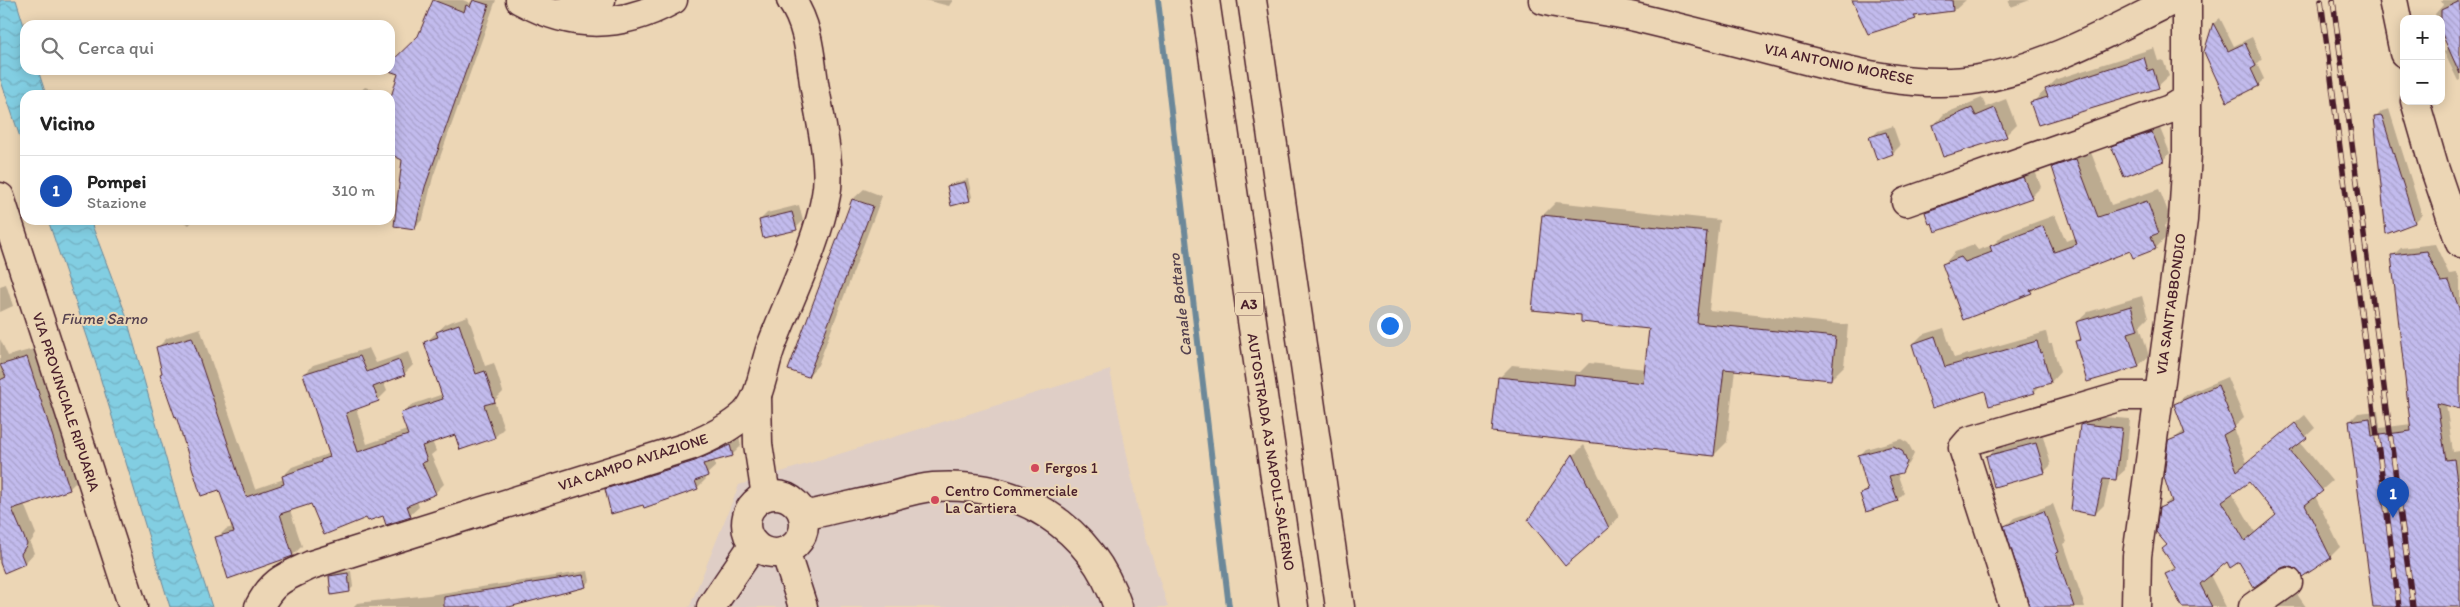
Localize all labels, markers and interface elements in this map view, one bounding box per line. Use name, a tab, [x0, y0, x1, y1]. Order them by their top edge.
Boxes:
map controls	[2400, 15, 2445, 105]
button: +	[2400, 15, 2445, 60]
search box	[20, 20, 395, 75]
icon: search	[38, 34, 66, 62]
text: Cerca qui	[78, 36, 154, 59]
street label: VIA ANTONIO MORESE	[1763, 39, 1915, 89]
button: −	[2400, 60, 2445, 105]
text: Vicino	[40, 110, 95, 135]
text: Pompei	[87, 170, 146, 193]
text: 1	[52, 181, 60, 200]
text: 310 m	[332, 181, 375, 200]
text: Stazione	[87, 193, 147, 212]
street label: VIA SANT'ABBONDIO	[2152, 232, 2190, 376]
water label: Canale Bottaro	[1164, 252, 1196, 358]
road number: A3	[1235, 292, 1263, 316]
water label: Fiume Sarno	[61, 309, 148, 328]
street label: VIA PROVINCIALE RIPUARIA	[29, 310, 104, 494]
your location	[1377, 313, 1403, 339]
street label: AUTOSTRADA A3 NAPOLI-SALERNO	[1243, 332, 1299, 572]
street label: VIA CAMPO AVIAZIONE	[556, 429, 710, 495]
place label: Fergos 1	[1045, 459, 1098, 477]
marker: Fergos 1	[1029, 462, 1041, 474]
pin: 1	[2377, 477, 2409, 518]
place label: Centro Commerciale La Cartiera	[945, 482, 1078, 517]
marker: Centro Commerciale La Cartiera	[929, 494, 941, 506]

